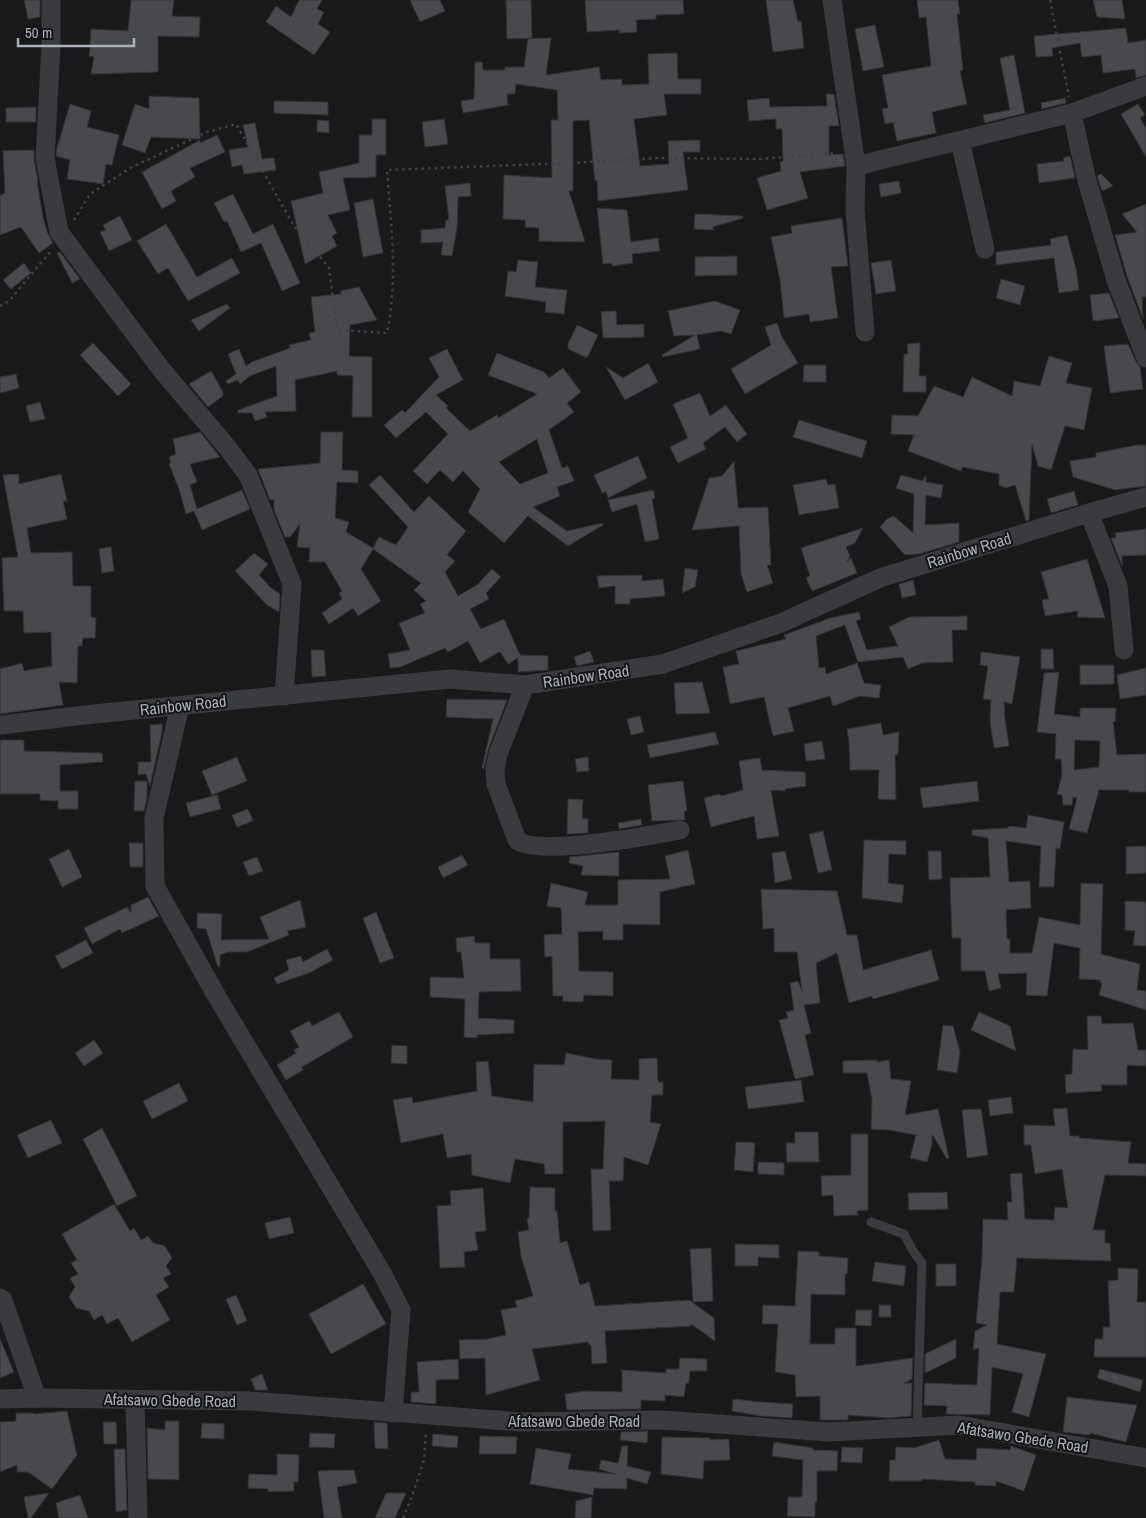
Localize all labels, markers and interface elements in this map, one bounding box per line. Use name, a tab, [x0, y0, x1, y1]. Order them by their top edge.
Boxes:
scale bar	[18, 15, 134, 47]
text: 50 m	[25, 22, 52, 43]
street label: Rainbow Road	[924, 527, 1014, 573]
street label: Rainbow Road	[541, 659, 631, 693]
street label: Rainbow Road	[139, 690, 227, 720]
street label: Afatsawo Gbede Road	[103, 1388, 236, 1412]
street label: Afatsawo Gbede Road	[507, 1410, 640, 1432]
street label: Afatsawo Gbede Road	[955, 1416, 1090, 1458]

